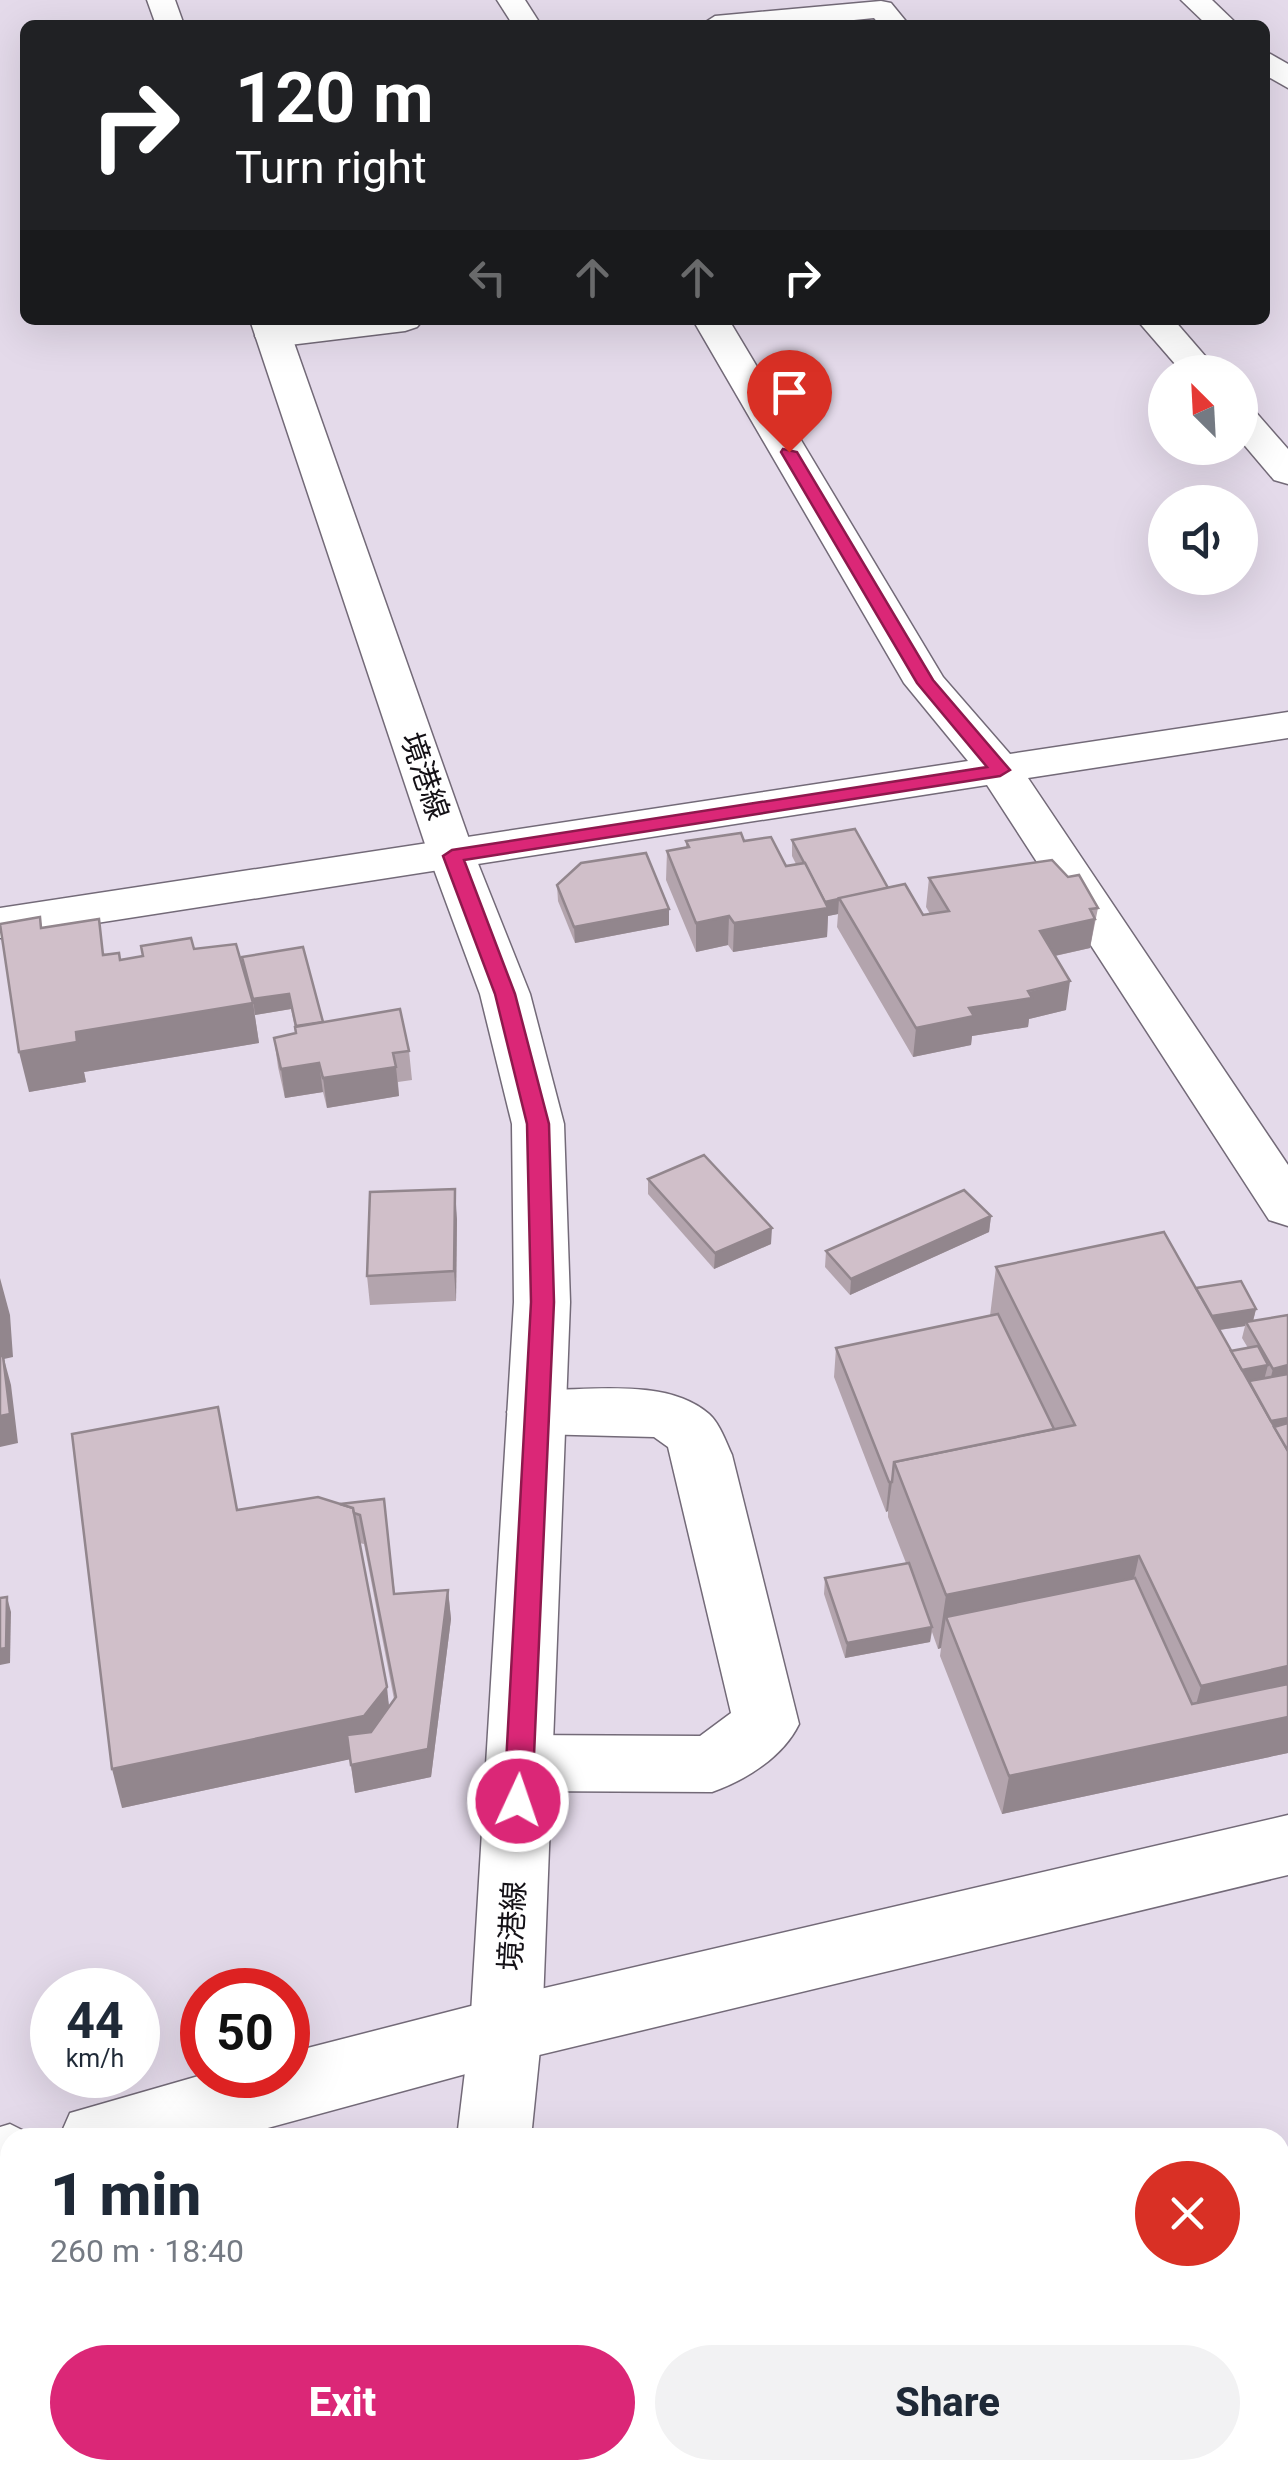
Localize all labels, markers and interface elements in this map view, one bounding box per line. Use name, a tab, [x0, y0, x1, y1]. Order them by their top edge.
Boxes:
text: 120 m	[235, 57, 434, 139]
icon: right	[70, 60, 200, 190]
text: Turn right	[235, 141, 427, 194]
icon: left	[460, 250, 515, 305]
icon: ahead	[565, 250, 620, 305]
icon: ahead	[670, 250, 725, 305]
icon: right	[775, 250, 830, 305]
pin	[747, 350, 832, 453]
north arrow	[1148, 355, 1258, 465]
map controls	[1148, 355, 1258, 595]
icon: arrive	[762, 365, 817, 420]
button: sound	[1148, 485, 1258, 595]
street label: 境港線	[394, 728, 456, 824]
position arrow	[466, 1749, 570, 1853]
street label: 境港線	[492, 1880, 532, 1972]
speed limit sign: 50	[180, 1968, 310, 2098]
text: 44	[66, 1992, 124, 2050]
text: km/h	[66, 2044, 124, 2073]
text: 1 min	[50, 2159, 201, 2230]
button: close	[1135, 2161, 1240, 2266]
text: 260 m · 18:40	[50, 2232, 244, 2270]
button: Exit	[50, 2345, 635, 2460]
button: Share	[655, 2345, 1240, 2460]

